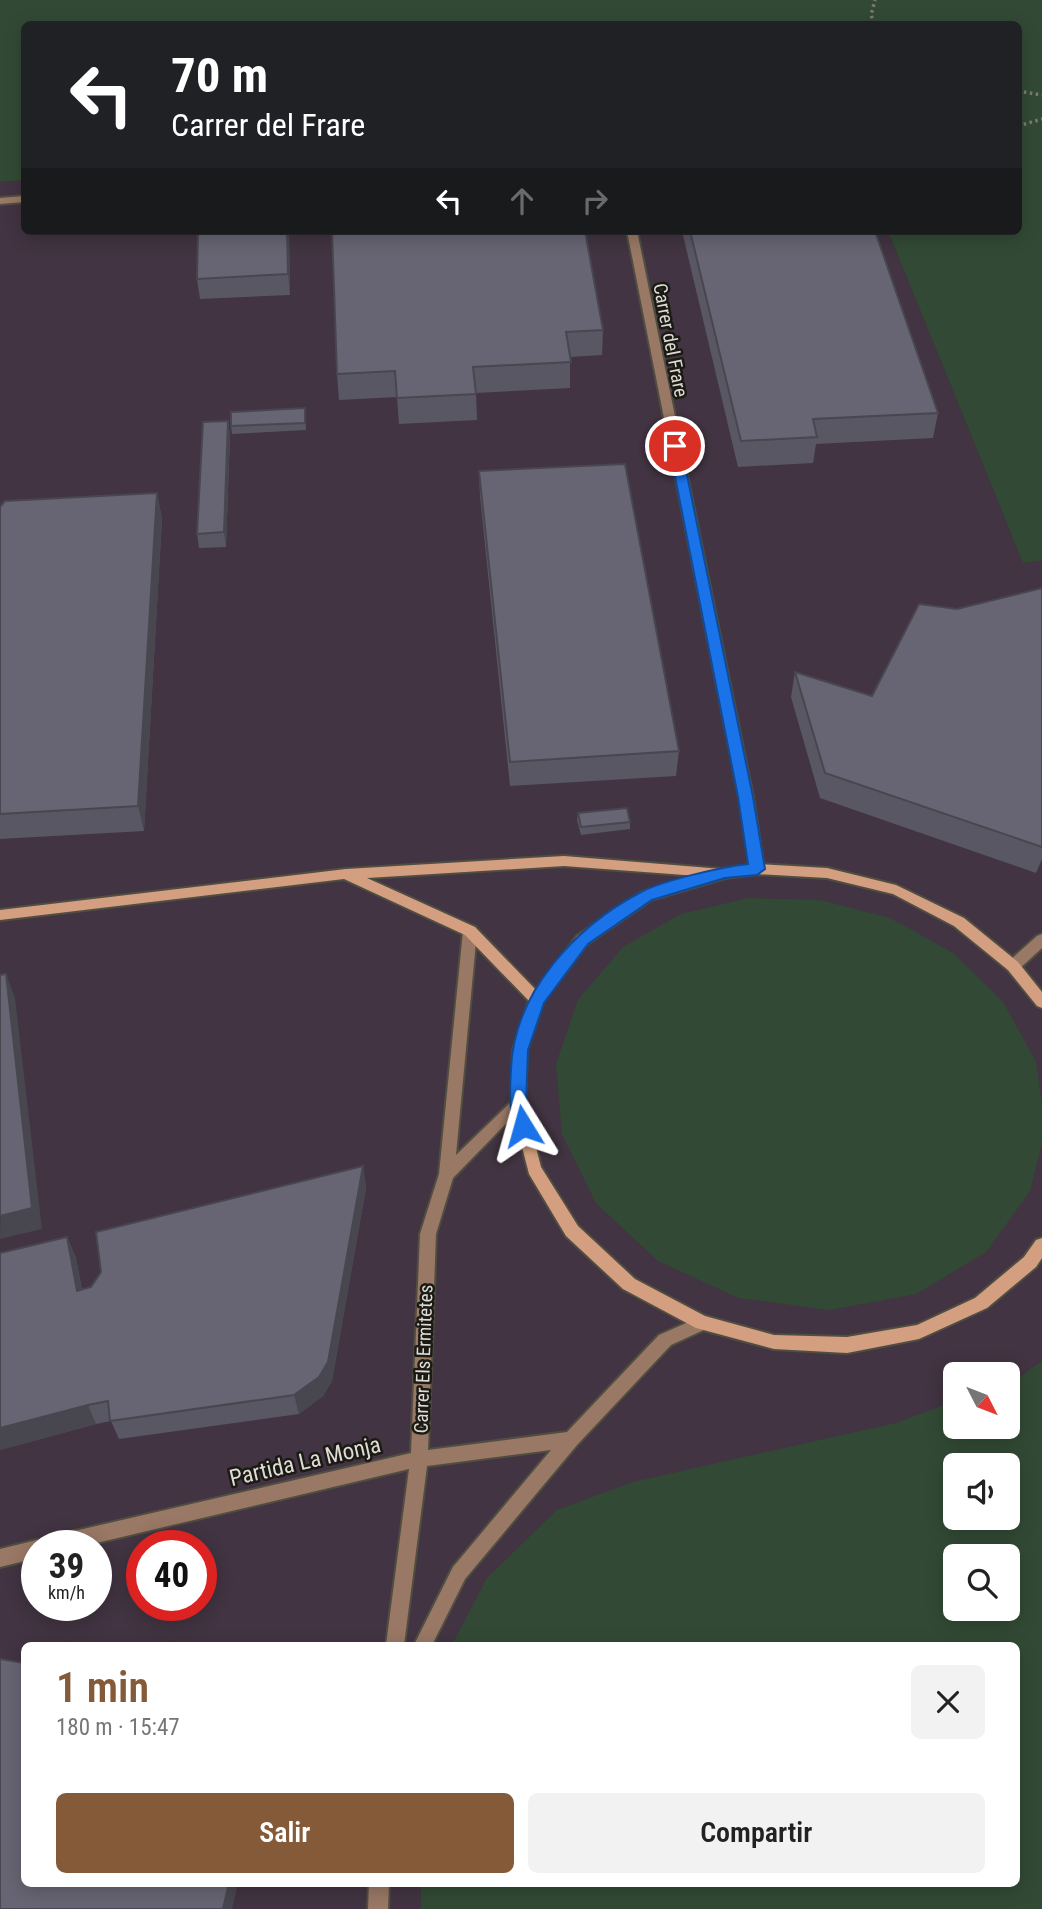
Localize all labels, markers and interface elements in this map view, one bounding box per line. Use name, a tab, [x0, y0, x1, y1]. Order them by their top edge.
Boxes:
text: 70 m	[171, 47, 268, 104]
icon: left	[56, 49, 147, 140]
text: Carrer del Frare	[171, 106, 365, 144]
icon: left	[430, 182, 468, 220]
icon: ahead	[503, 182, 541, 220]
icon: right	[576, 182, 614, 220]
street label: Carrer del Frare	[648, 281, 693, 399]
pin	[645, 416, 705, 476]
icon: arrive	[656, 427, 694, 465]
position arrow	[486, 1089, 560, 1163]
street label: Carrer Els Ermitetes	[409, 1284, 438, 1434]
north arrow	[943, 1362, 1020, 1438]
map controls	[943, 1362, 1020, 1621]
street label: Partida La Monja	[227, 1431, 383, 1492]
button: sound	[943, 1453, 1020, 1530]
speed limit sign: 40	[126, 1530, 217, 1621]
button: search	[943, 1544, 1020, 1621]
text: 39	[49, 1546, 84, 1587]
text: km/h	[48, 1582, 85, 1603]
text: 1 min	[56, 1663, 149, 1712]
button: close	[911, 1665, 985, 1739]
text: 180 m · 15:47	[56, 1714, 180, 1741]
button: Salir	[56, 1793, 514, 1873]
button: Compartir	[528, 1793, 985, 1873]

